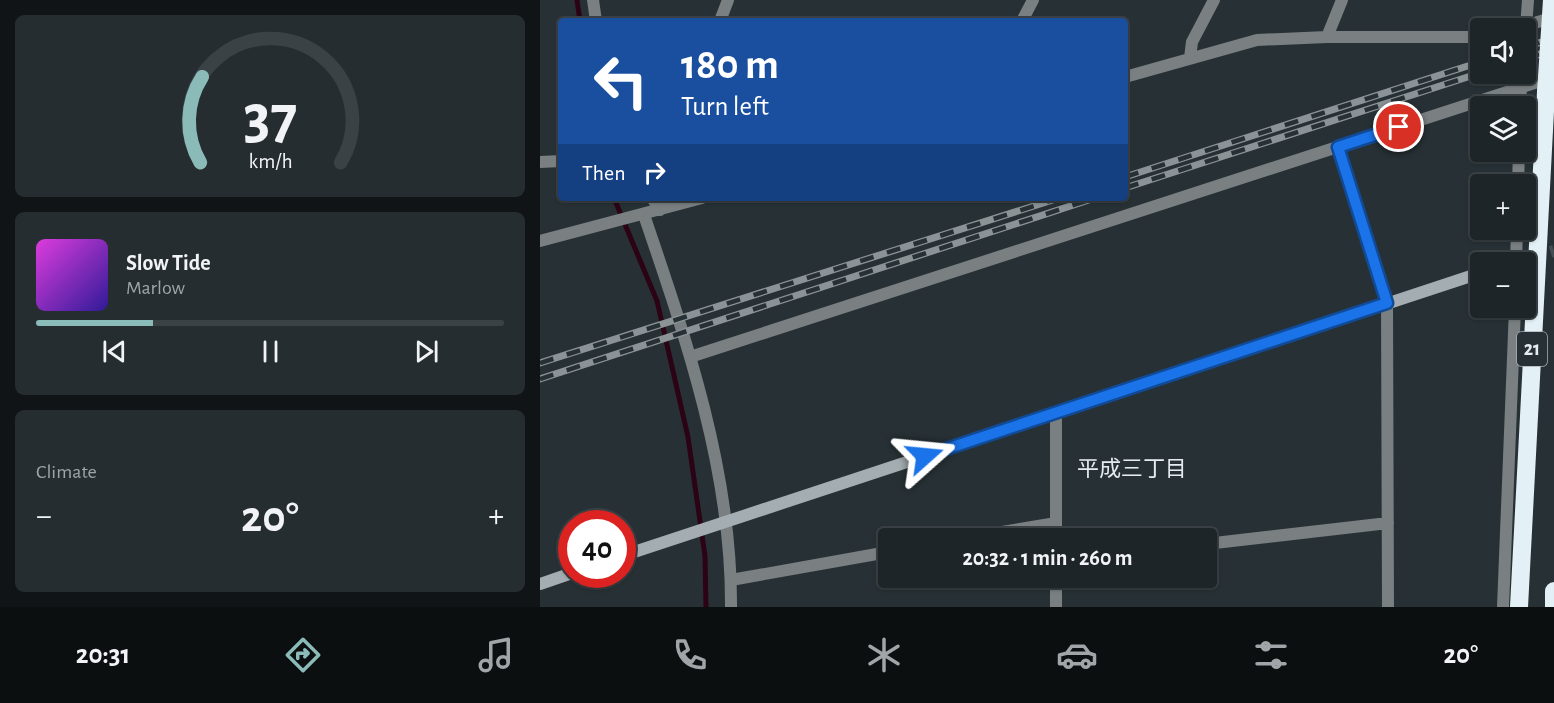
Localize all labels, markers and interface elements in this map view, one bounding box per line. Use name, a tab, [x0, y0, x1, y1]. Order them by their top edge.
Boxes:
map controls	[1470, 18, 1536, 318]
button: sound	[1470, 18, 1536, 84]
icon: left	[582, 42, 660, 120]
text: 180 m	[681, 44, 779, 86]
text: 37	[243, 87, 297, 149]
text: Turn left	[681, 93, 769, 120]
button: layers	[1470, 96, 1536, 162]
pin	[1373, 101, 1424, 152]
icon: arrive	[1382, 110, 1415, 143]
text: km/h	[248, 152, 292, 173]
icon: right	[638, 156, 671, 189]
text: Then	[582, 162, 626, 184]
button: +	[1470, 174, 1536, 240]
text: Slow Tide	[126, 252, 211, 274]
button: −	[1470, 252, 1536, 318]
text: Marlow	[126, 278, 185, 298]
road number: 21	[1517, 332, 1547, 366]
icon: previous	[98, 335, 131, 368]
icon: pause	[254, 335, 287, 368]
icon: next	[410, 335, 443, 368]
position arrow	[893, 424, 957, 488]
district label: 平成三丁目	[1077, 457, 1187, 480]
text: Climate	[36, 462, 97, 482]
text: 20°	[241, 495, 299, 540]
text: −	[36, 500, 52, 533]
text: +	[488, 500, 504, 533]
speed limit sign: 40	[558, 510, 636, 588]
text: 20:32 · 1 min · 260 m	[963, 547, 1132, 569]
icon: directions	[282, 634, 324, 676]
icon: music	[475, 634, 517, 676]
icon: phone	[669, 634, 711, 676]
icon: climate	[863, 634, 905, 676]
icon: car	[1056, 634, 1098, 676]
icon: filters	[1250, 634, 1292, 676]
text: 20:31	[76, 641, 130, 668]
text: 20°	[1443, 641, 1478, 668]

